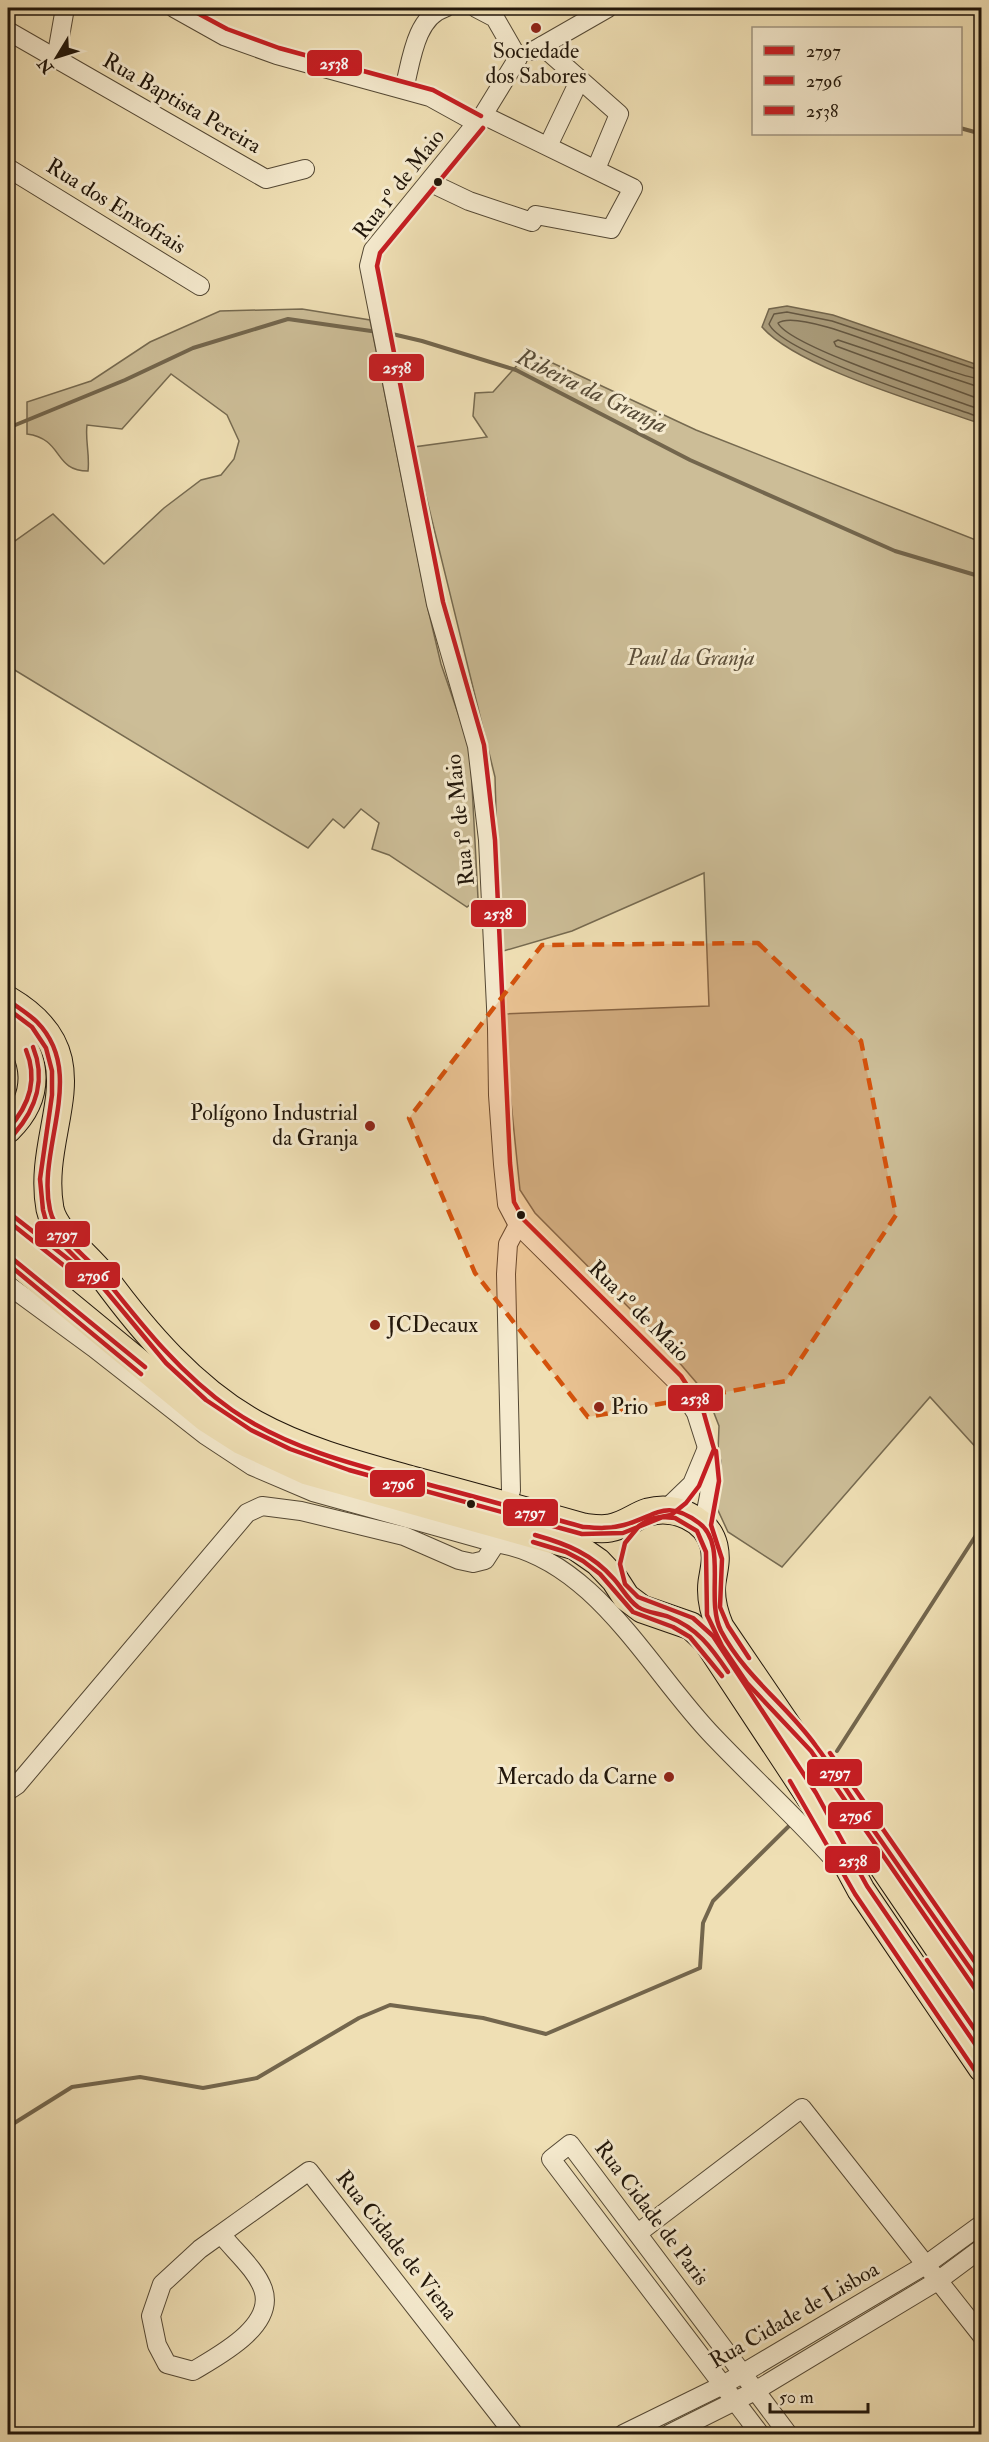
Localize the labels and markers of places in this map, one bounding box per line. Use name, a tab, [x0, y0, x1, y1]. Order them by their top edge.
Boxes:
marker: Sociedade dos Sabores	[529, 21, 543, 35]
place label: Sociedade dos Sabores	[485, 37, 587, 90]
unlabelled marker	[432, 176, 444, 188]
place label: Polígono Industrial da Granja	[190, 1099, 359, 1152]
marker: Polígono Industrial da Granja	[363, 1119, 377, 1133]
unlabelled marker	[515, 1209, 527, 1221]
place label: JCDecaux	[386, 1311, 478, 1339]
marker: JCDecaux	[368, 1318, 382, 1332]
place label: Prio	[611, 1393, 648, 1421]
marker: Prio	[592, 1400, 606, 1414]
unlabelled marker	[465, 1498, 477, 1510]
place label: Mercado da Carne	[497, 1763, 657, 1791]
marker: Mercado da Carne	[662, 1770, 676, 1784]

